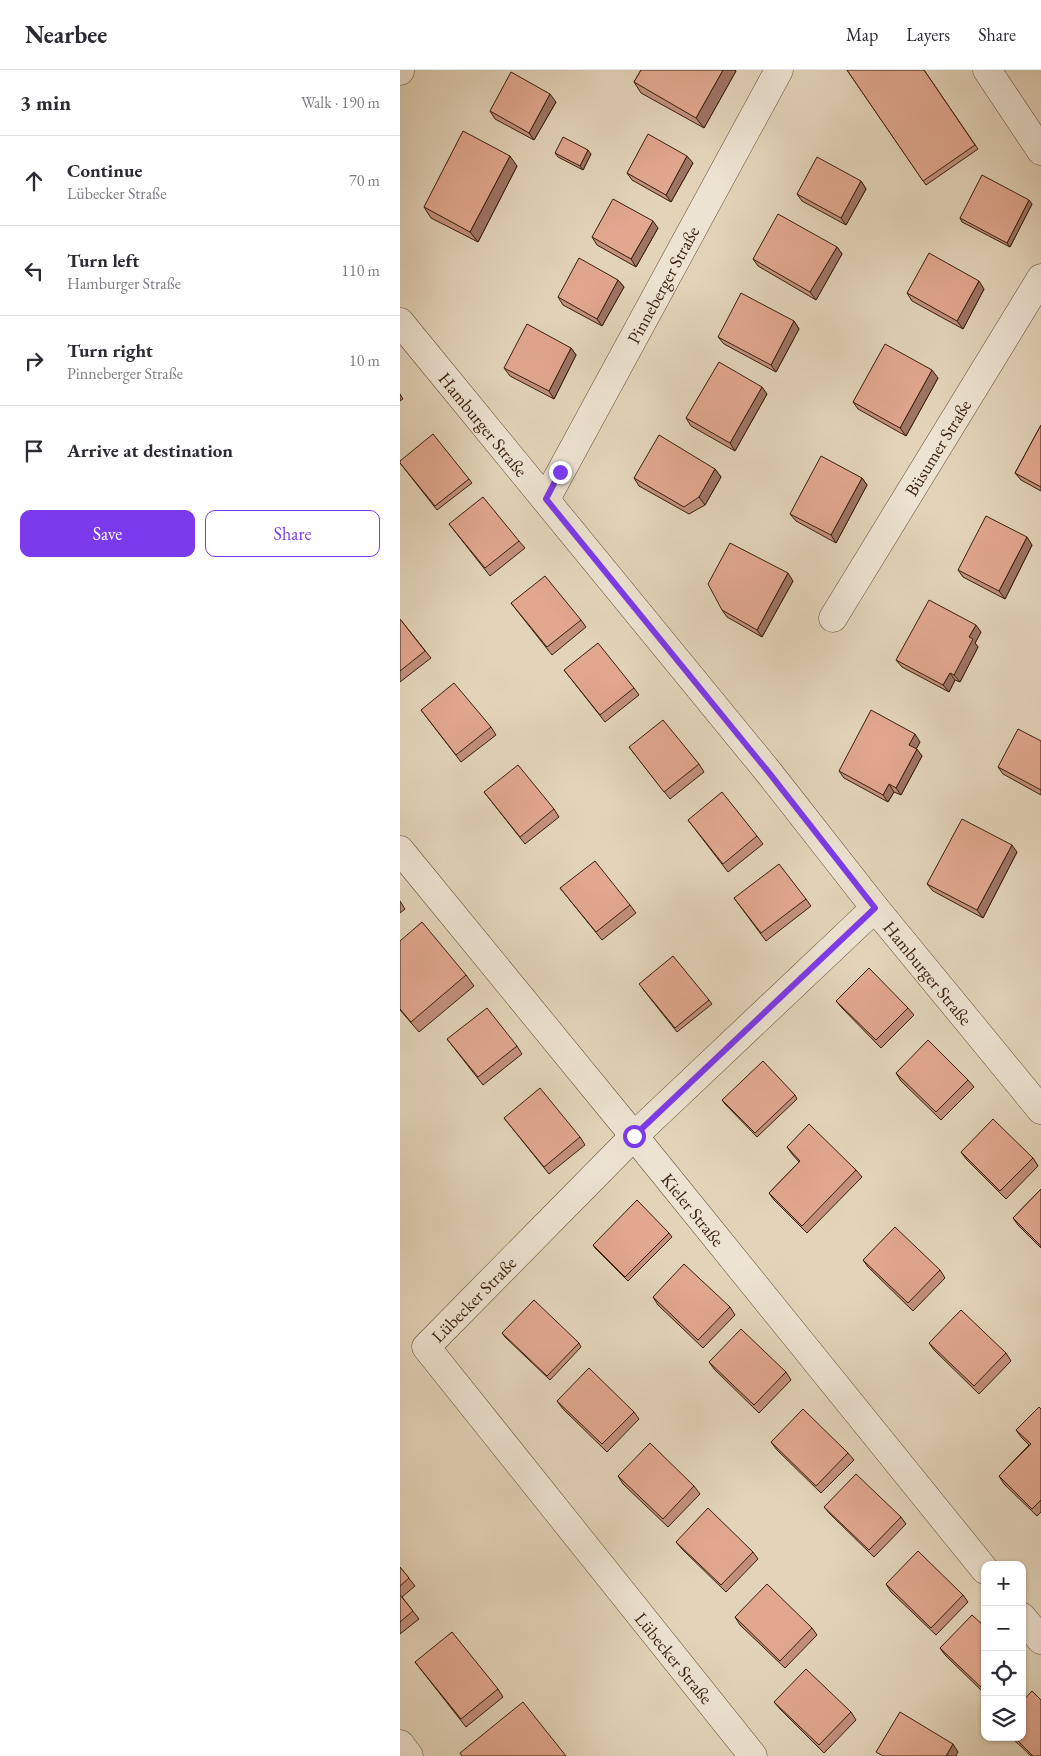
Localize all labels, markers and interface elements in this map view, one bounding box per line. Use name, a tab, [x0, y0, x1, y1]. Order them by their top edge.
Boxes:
text: Nearbee	[25, 19, 107, 50]
text: Map	[846, 23, 878, 46]
text: Layers	[906, 23, 950, 46]
text: Share	[978, 23, 1016, 46]
text: 3 min	[20, 89, 71, 116]
text: Walk · 190 m	[301, 92, 380, 113]
text: Continue	[67, 158, 142, 183]
icon: ahead	[20, 167, 48, 195]
text: 70 m	[349, 170, 380, 191]
text: Lübecker Straße	[67, 183, 166, 204]
street label: Pinneberger Straße	[621, 222, 704, 347]
text: Turn left	[67, 248, 139, 273]
icon: left	[20, 257, 48, 285]
text: 110 m	[341, 260, 380, 281]
text: Hamburger Straße	[67, 273, 181, 294]
text: Turn right	[67, 338, 153, 363]
icon: right	[20, 347, 48, 375]
text: 10 m	[349, 350, 380, 371]
text: Pinneberger Straße	[67, 363, 183, 384]
street label: Hamburger Straße	[434, 367, 533, 481]
street label: Büsumer Straße	[899, 395, 976, 500]
icon: arrive	[20, 437, 48, 465]
text: Arrive at destination	[67, 438, 233, 463]
route end	[549, 461, 572, 484]
button: Save	[20, 510, 195, 557]
button: Share	[205, 510, 380, 557]
street label: Hamburger Straße	[878, 916, 978, 1030]
route start	[623, 1125, 646, 1148]
street label: Kieler Straße	[657, 1168, 730, 1251]
street label: Lübecker Straße	[426, 1251, 521, 1347]
map controls	[981, 1561, 1026, 1741]
button: +	[981, 1561, 1026, 1606]
button: −	[981, 1606, 1026, 1651]
street label: Lübecker Straße	[630, 1607, 718, 1709]
button: locate	[981, 1651, 1026, 1696]
button: layers	[981, 1696, 1026, 1741]

